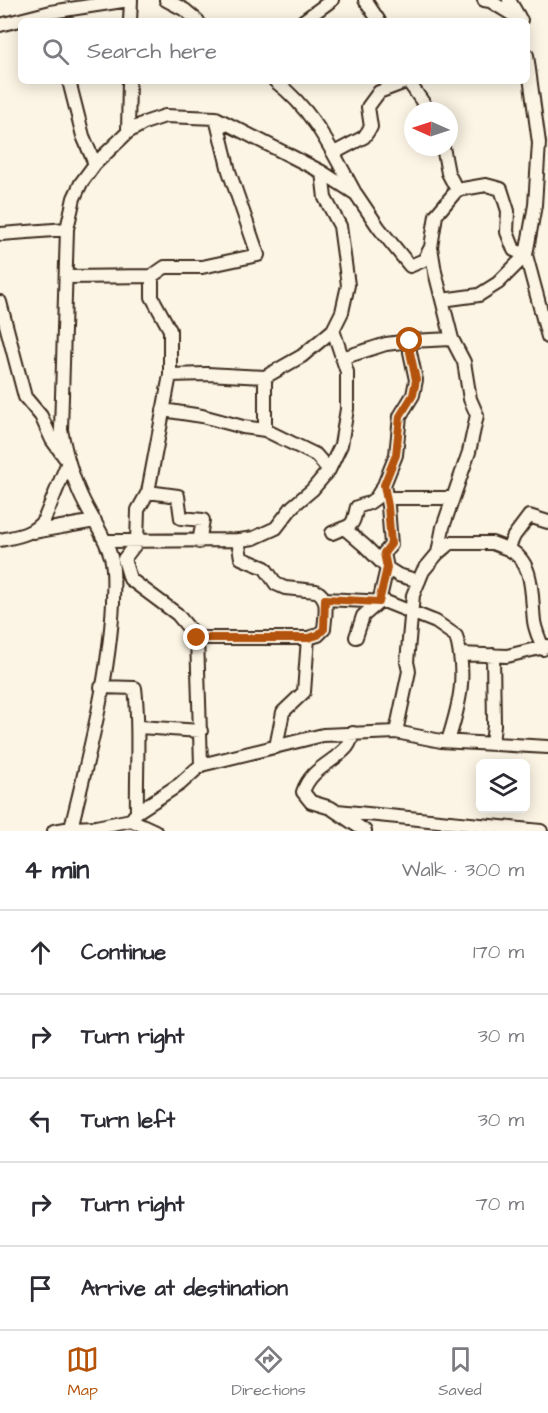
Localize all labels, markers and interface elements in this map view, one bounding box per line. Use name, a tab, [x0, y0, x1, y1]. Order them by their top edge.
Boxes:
search box	[18, 18, 530, 84]
icon: search	[39, 35, 72, 68]
text: Search here	[87, 36, 217, 67]
north arrow	[404, 102, 458, 156]
route start	[396, 327, 422, 353]
route end	[183, 624, 209, 650]
map controls	[476, 759, 530, 813]
button: layers	[476, 759, 530, 813]
text: 4 min	[24, 852, 89, 888]
text: Walk · 300 m	[402, 856, 524, 884]
icon: ahead	[24, 936, 57, 969]
text: Continue	[81, 937, 166, 968]
text: 170 m	[473, 938, 524, 966]
icon: right	[24, 1020, 57, 1053]
text: Turn right	[81, 1021, 184, 1052]
text: 30 m	[478, 1022, 524, 1050]
icon: left	[24, 1104, 57, 1137]
text: Turn left	[81, 1105, 175, 1136]
text: 30 m	[478, 1106, 524, 1134]
icon: right	[24, 1188, 57, 1221]
text: Turn right	[81, 1189, 184, 1220]
text: 70 m	[476, 1190, 524, 1218]
icon: arrive	[24, 1272, 57, 1305]
text: Arrive at destination	[81, 1273, 288, 1304]
tab: Map	[66, 1343, 99, 1401]
tab: Directions	[232, 1343, 306, 1401]
tab: Saved	[438, 1343, 482, 1401]

